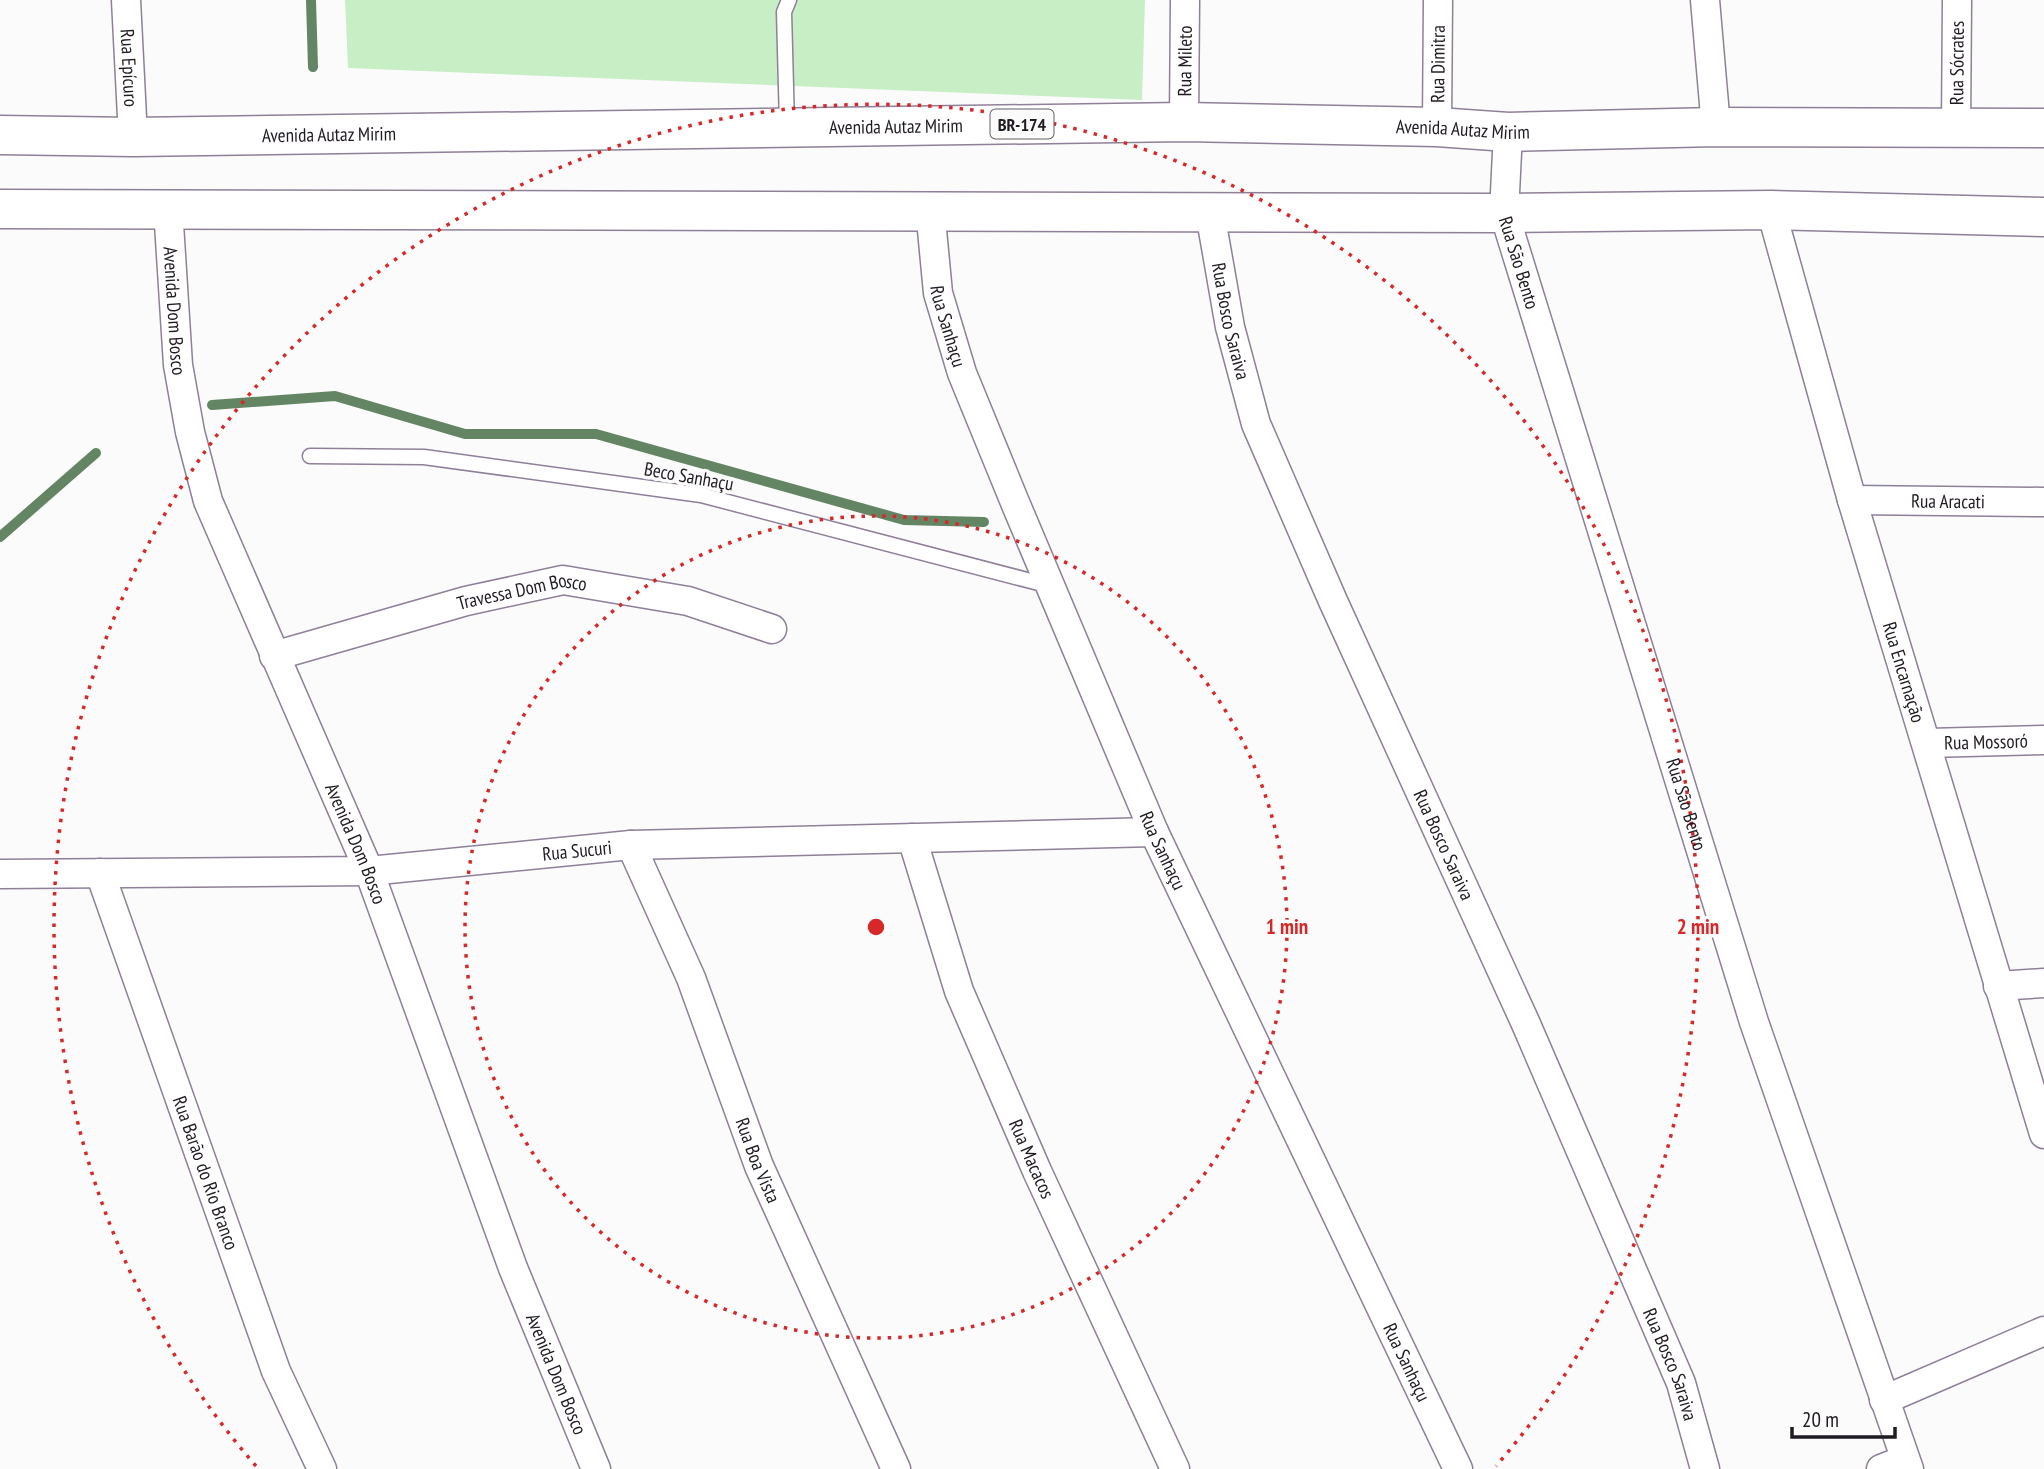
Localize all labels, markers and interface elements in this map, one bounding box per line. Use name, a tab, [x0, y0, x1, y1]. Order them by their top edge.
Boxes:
street label: Rua Sócrates	[1944, 21, 1969, 105]
street label: Rua Mileto	[1172, 25, 1197, 97]
street label: Rua Dimitra	[1425, 25, 1450, 103]
street label: Rua Epícuro	[115, 28, 143, 107]
road number: BR-174	[990, 110, 1054, 139]
street label: Avenida Autaz Mirim	[829, 113, 963, 139]
street label: Avenida Autaz Mirim	[1396, 114, 1530, 144]
street label: Avenida Autaz Mirim	[262, 121, 396, 147]
street label: Rua São Bento	[1494, 213, 1545, 312]
street label: Avenida Dom Bosco	[158, 246, 192, 377]
street label: Rua Bosco Saraiva	[1207, 261, 1256, 382]
street label: Rua Sanhaçu	[925, 284, 972, 370]
street label: Beco Sanhaçu	[642, 456, 736, 496]
street label: Rua Aracati	[1911, 489, 1985, 513]
street label: Travessa Dom Bosco	[454, 568, 589, 615]
street label: Rua Encarnação	[1878, 619, 1931, 725]
street label: Rua Mossoró	[1944, 728, 2028, 755]
street label: Rua São Bento	[1661, 755, 1712, 853]
street label: Avenida Dom Bosco	[320, 779, 392, 907]
street label: Rua Bosco Saraiva	[1409, 786, 1480, 904]
street label: Rua Sanhaçu	[1135, 808, 1192, 894]
street label: Rua Sucuri	[541, 835, 613, 866]
text: 1 min	[1266, 913, 1308, 940]
text: 2 min	[1677, 913, 1719, 940]
centre of rings	[864, 915, 888, 939]
street label: Rua Barão do Rio Branco	[168, 1093, 244, 1253]
street label: Rua Boa Vista	[730, 1114, 786, 1206]
street label: Rua Macacos	[1004, 1115, 1060, 1202]
street label: Rua Bosco Saraiva	[1638, 1304, 1703, 1423]
street label: Avenida Dom Bosco	[521, 1310, 592, 1438]
street label: Rua Sanhaçu	[1378, 1319, 1436, 1405]
scale bar	[1792, 1396, 1895, 1440]
text: 20 m	[1802, 1406, 1839, 1433]

